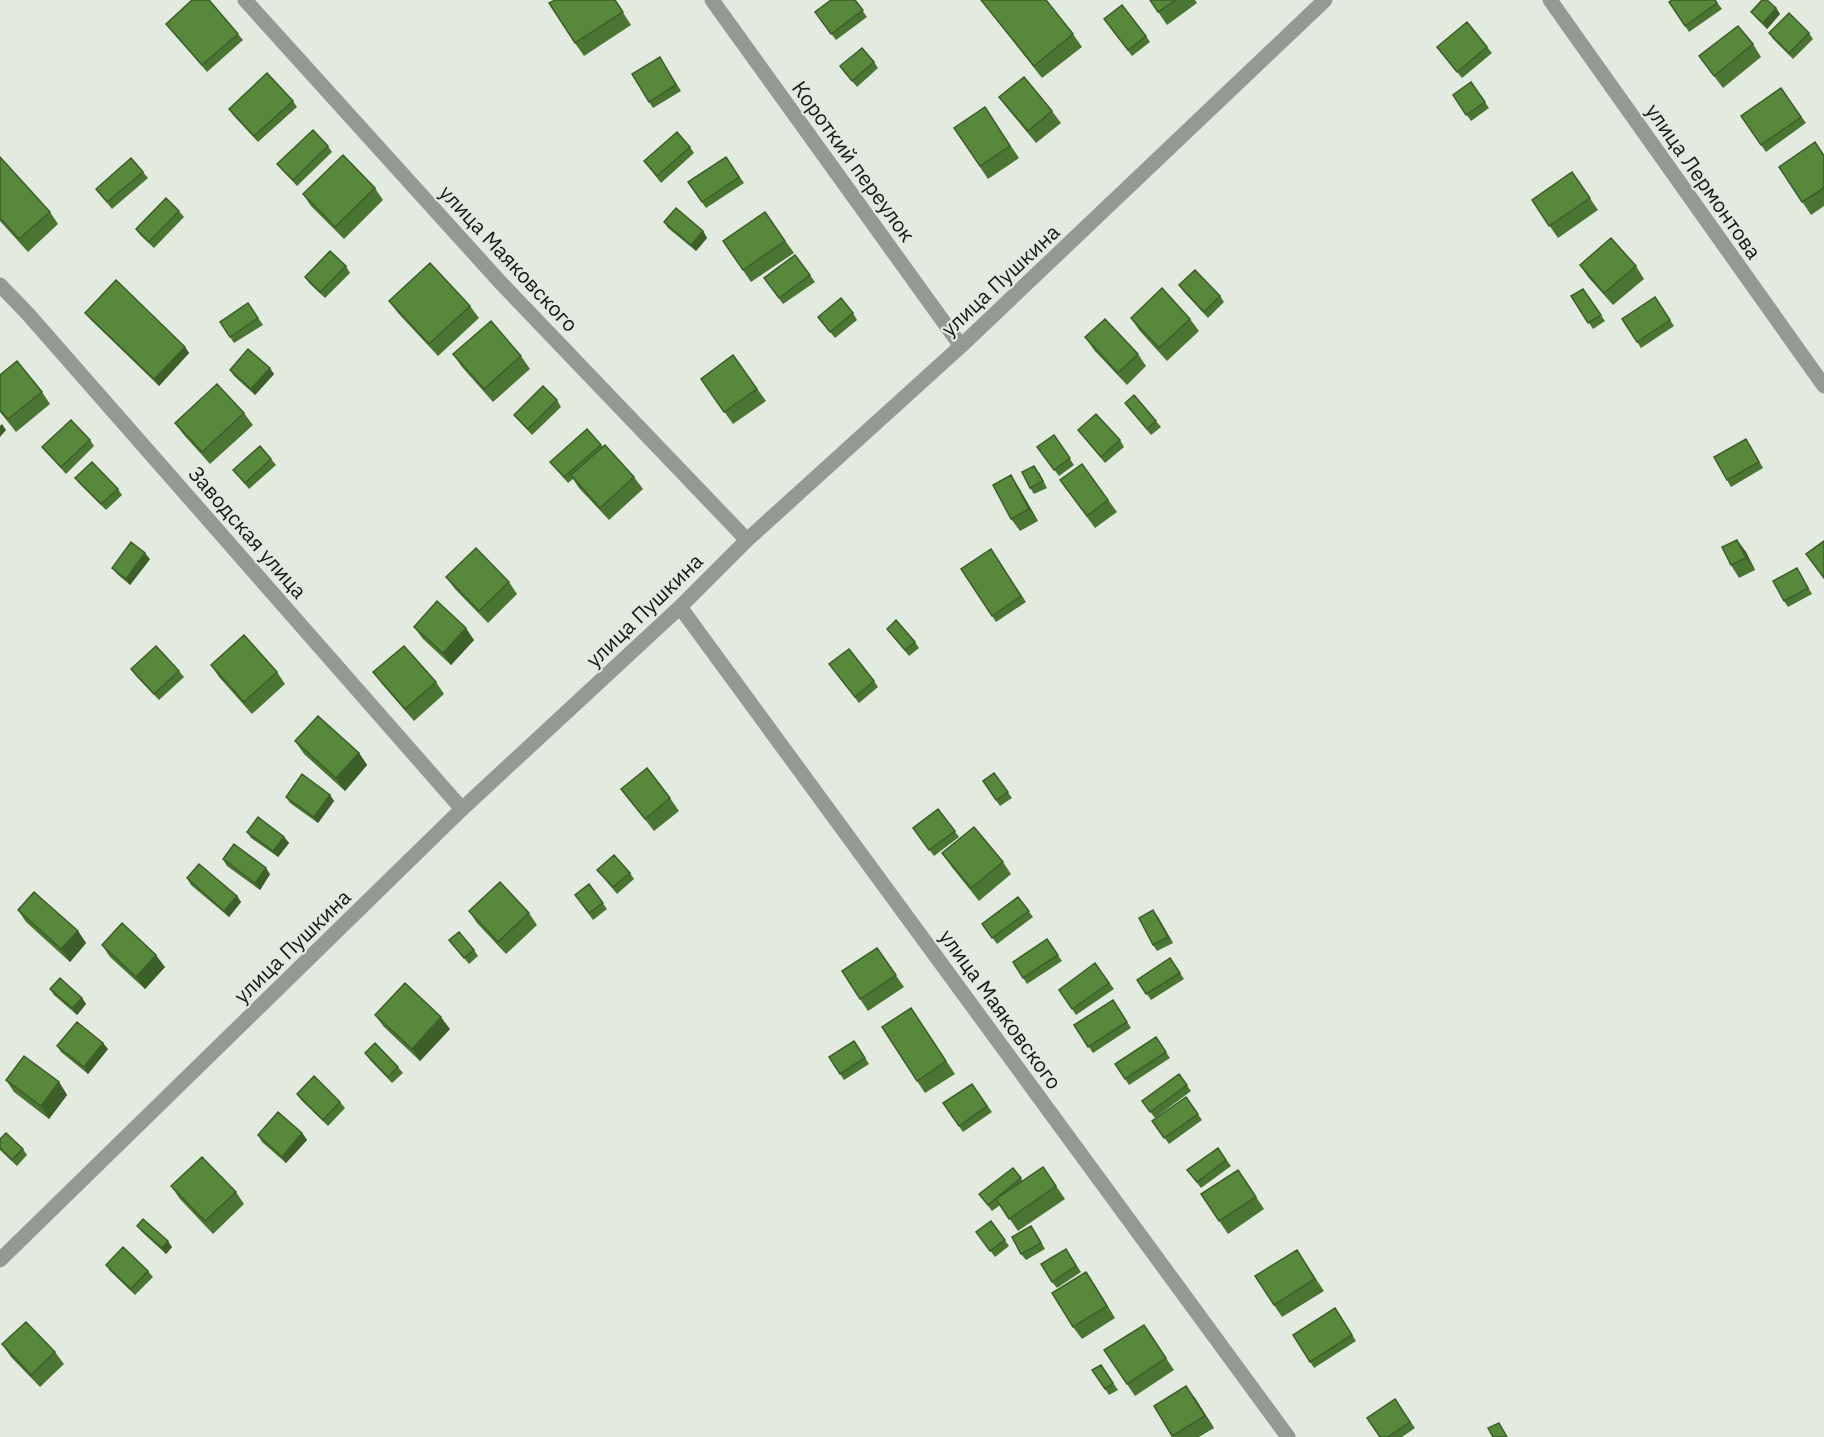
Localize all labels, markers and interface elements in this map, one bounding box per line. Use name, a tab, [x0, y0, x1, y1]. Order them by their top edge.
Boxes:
street label: Короткий переулок	[786, 75, 922, 247]
street label: улица Лермонтова	[1640, 98, 1768, 264]
street label: улица Маяковского	[434, 178, 584, 338]
street label: улица Пушкина	[935, 218, 1065, 342]
street label: Заводская улица	[183, 460, 313, 604]
street label: улица Пушкина	[579, 547, 709, 673]
street label: улица Пушкина	[227, 883, 357, 1009]
street label: улица Маяковского	[933, 923, 1069, 1095]

